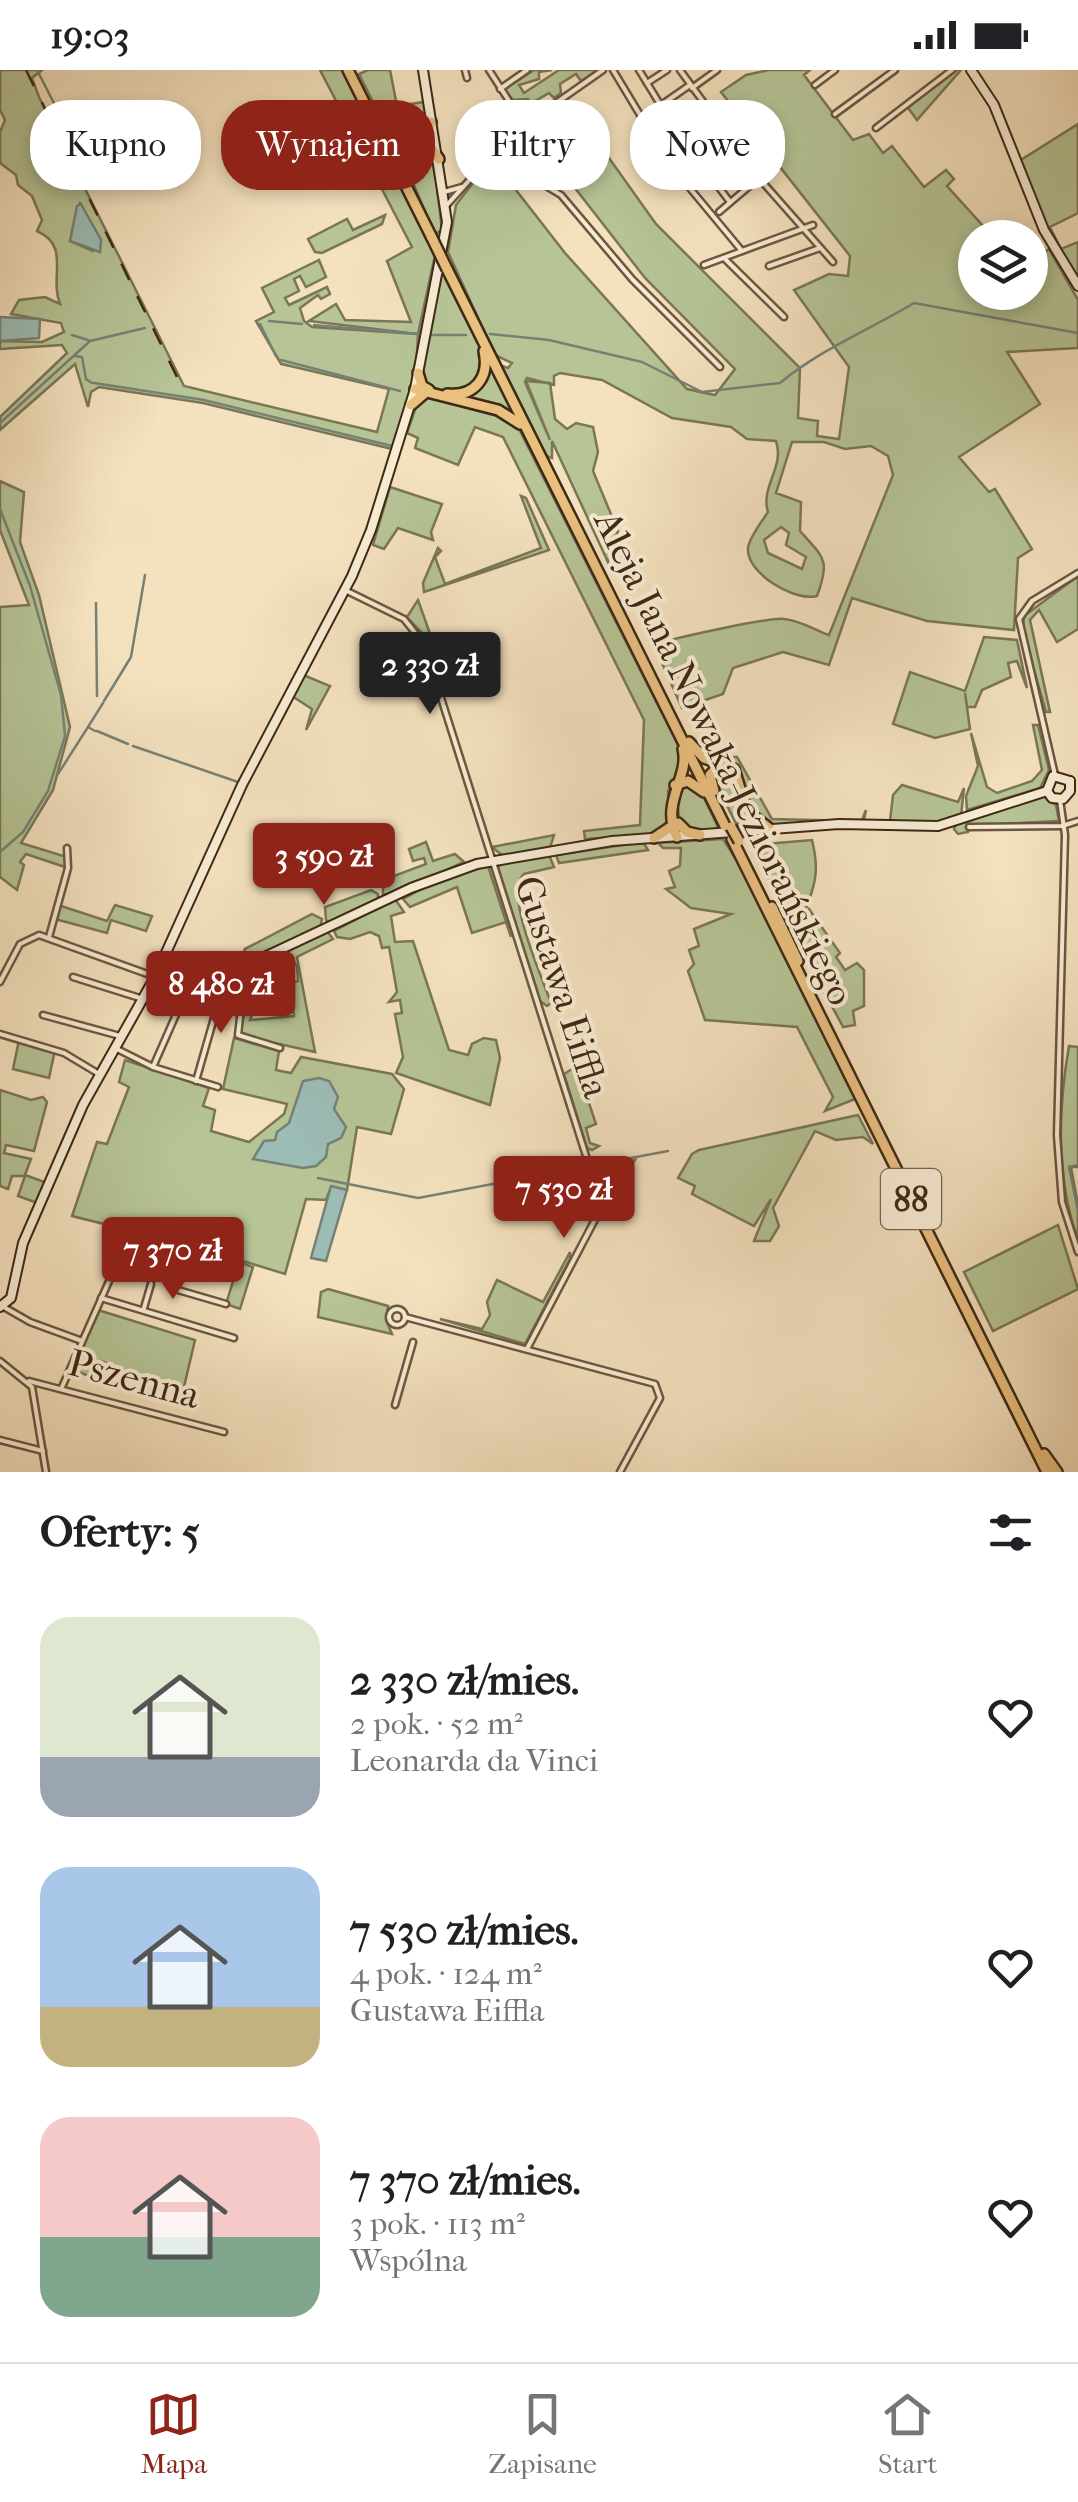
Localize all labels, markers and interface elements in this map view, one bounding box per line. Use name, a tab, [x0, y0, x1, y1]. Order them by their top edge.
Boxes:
text: 19:03	[50, 13, 129, 58]
chip: Kupno	[30, 100, 201, 190]
chip: Wynajem	[221, 100, 435, 190]
chip: Filtry	[455, 100, 610, 190]
chip: Nowe	[630, 100, 785, 190]
map controls	[958, 220, 1048, 310]
button: layers	[958, 220, 1048, 310]
street label: Aleja Jana Nowaka-Jeziorańskiego	[584, 502, 864, 1013]
pin: 2 330 zł	[327, 632, 533, 717]
text: 2 330 zł	[381, 646, 479, 683]
pin: 3 590 zł	[221, 823, 427, 908]
text: 3 590 zł	[275, 837, 373, 874]
street label: Gustawa Eiffla	[505, 870, 619, 1104]
pin: 8 480 zł	[118, 951, 324, 1036]
text: 8 480 zł	[168, 965, 274, 1002]
pin: 7 530 zł	[461, 1156, 667, 1241]
road number: 88	[881, 1169, 941, 1229]
text: 7 530 zł	[516, 1170, 612, 1207]
pin: 7 370 zł	[70, 1217, 276, 1302]
text: 7 370 zł	[124, 1231, 222, 1268]
street label: Pszenna	[63, 1340, 205, 1418]
icon: filters	[983, 1505, 1038, 1560]
text: Oferty: 5	[40, 1508, 200, 1557]
text: 2 330 zł/mies.	[350, 1656, 579, 1705]
icon: home	[120, 1657, 240, 1777]
icon: heart	[983, 1690, 1038, 1745]
text: 2 pok. · 52 m²	[350, 1705, 523, 1742]
text: Leonarda da Vinci	[350, 1742, 598, 1779]
text: 7 530 zł/mies.	[350, 1906, 579, 1955]
icon: home	[120, 1907, 240, 2027]
icon: heart	[983, 1940, 1038, 1995]
text: 4 pok. · 124 m²	[350, 1955, 542, 1992]
text: Gustawa Eiffla	[350, 1992, 544, 2029]
text: 7 370 zł/mies.	[350, 2156, 581, 2205]
icon: home	[120, 2157, 240, 2277]
icon: heart	[983, 2190, 1038, 2245]
text: 3 pok. · 113 m²	[350, 2205, 525, 2242]
text: Wspólna	[350, 2242, 467, 2279]
tab: Mapa	[141, 2387, 207, 2480]
tab: Zapisane	[488, 2387, 597, 2480]
tab: Start	[878, 2387, 937, 2480]

